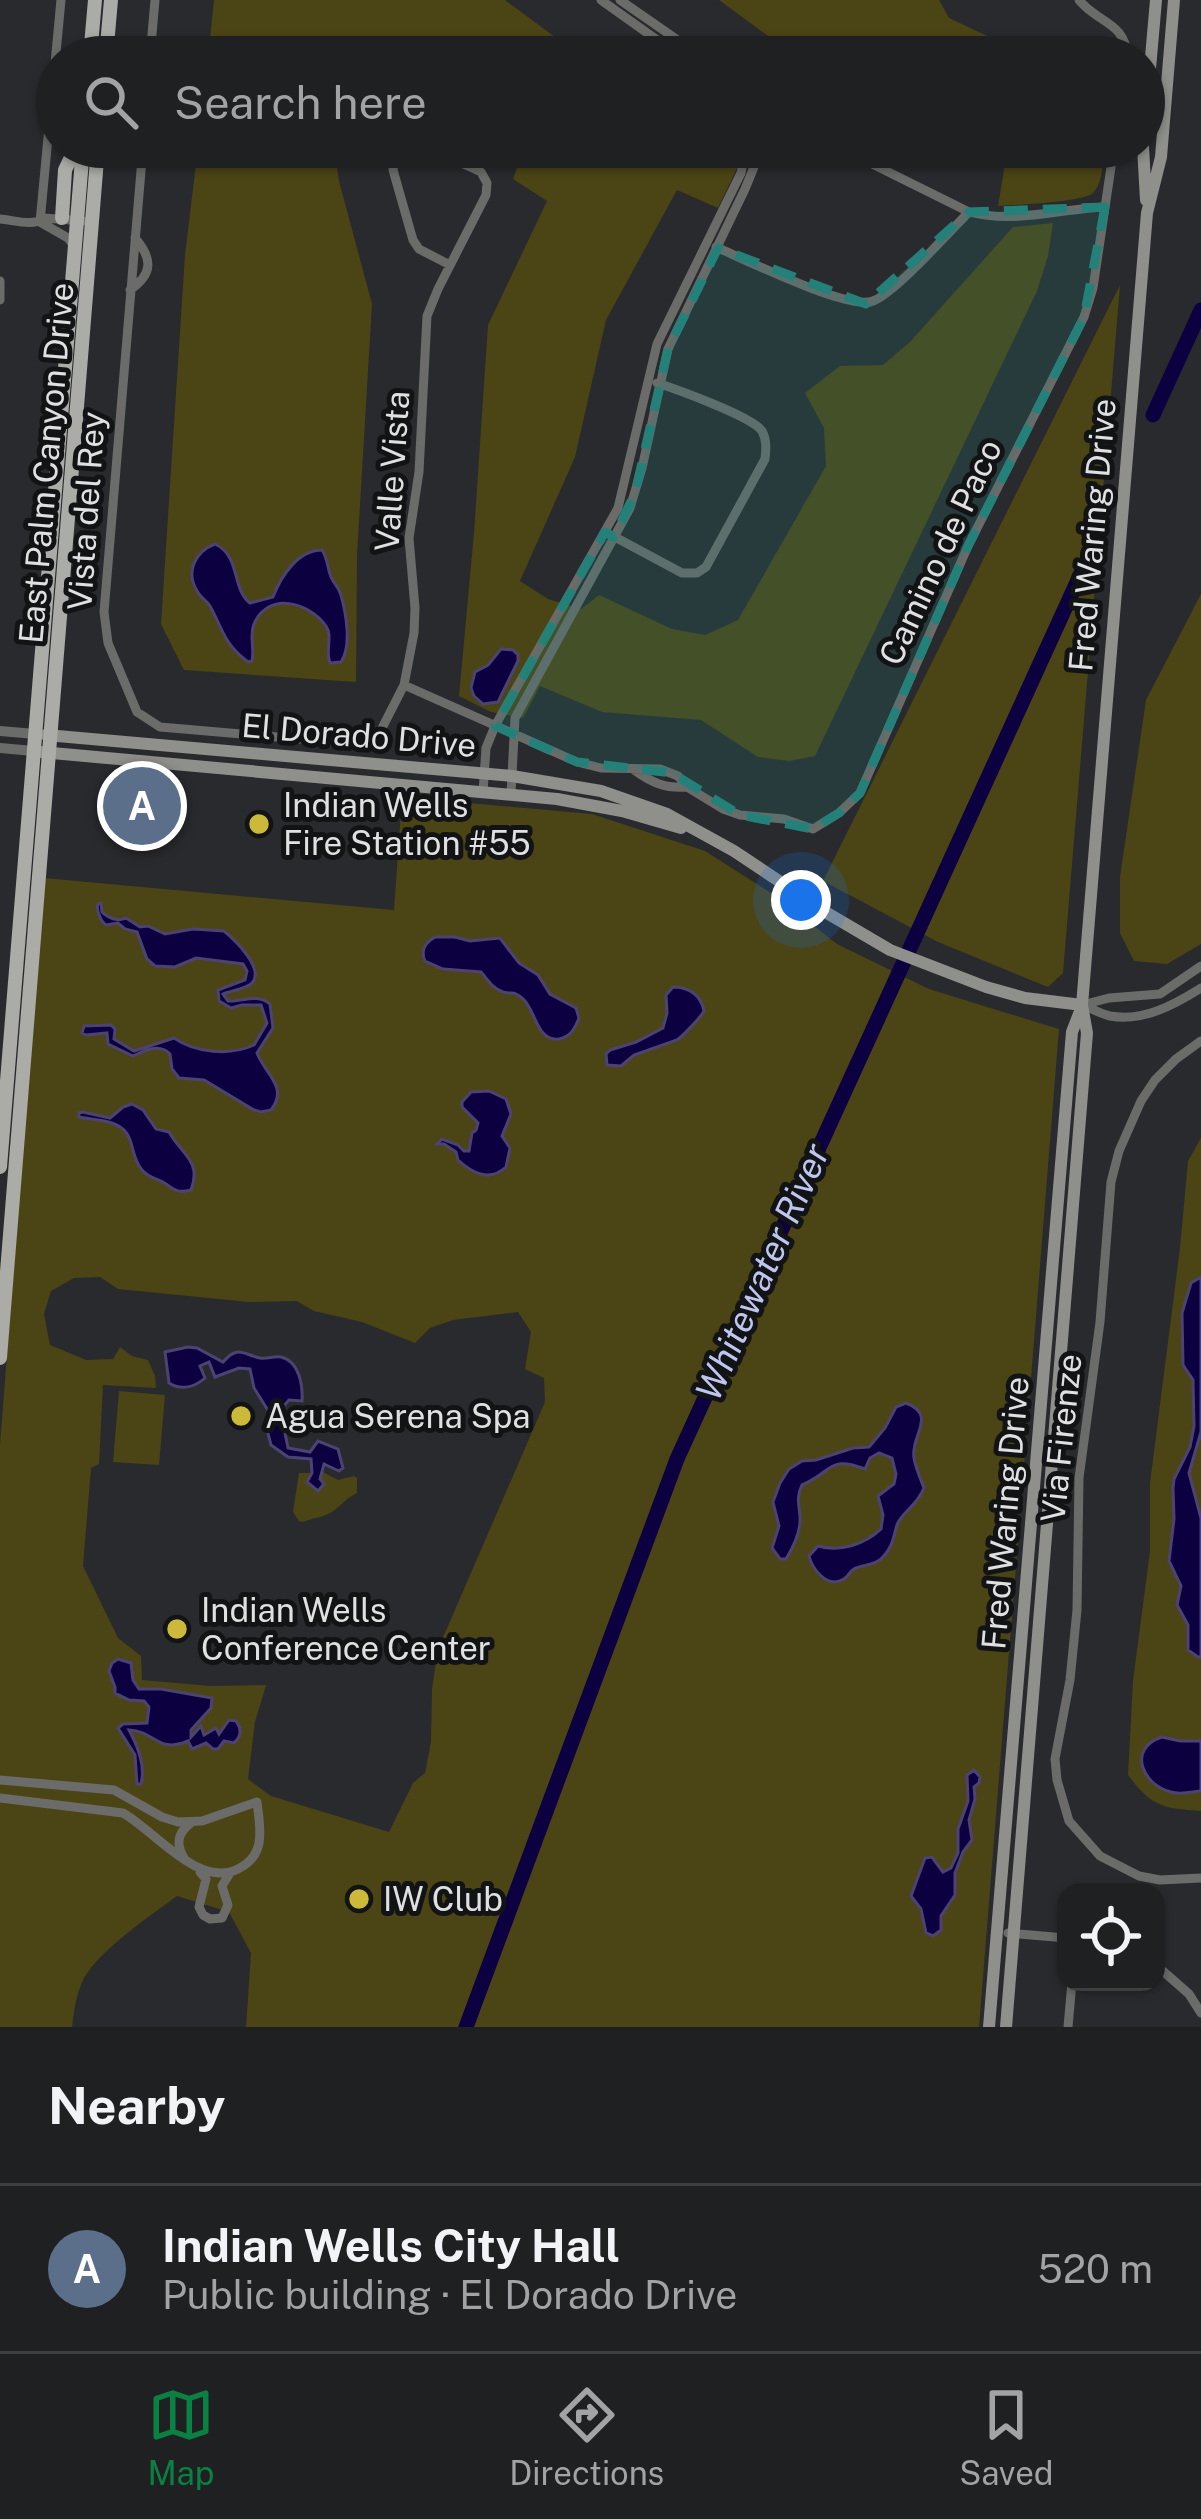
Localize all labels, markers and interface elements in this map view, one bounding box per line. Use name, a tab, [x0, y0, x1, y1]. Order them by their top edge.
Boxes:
search box	[36, 36, 1165, 168]
icon: search	[78, 69, 144, 135]
text: Search here	[174, 76, 427, 129]
street label: East Palm Canyon Drive	[11, 281, 81, 645]
street label: Valle Vista	[367, 389, 417, 553]
street label: Fred Waring Drive	[1061, 397, 1123, 673]
street label: Vista del Rey	[60, 410, 112, 612]
street label: Camino de Paco	[871, 433, 1009, 671]
street label: El Dorado Drive	[240, 706, 478, 764]
pin: A	[103, 761, 181, 851]
place label: Indian Wells Fire Station #55	[283, 786, 531, 862]
marker: Indian Wells Fire Station #55	[246, 811, 272, 837]
your location	[771, 870, 831, 930]
water label: Whitewater River	[687, 1137, 838, 1407]
street label: Via Firenze	[1033, 1352, 1089, 1524]
street label: Fred Waring Drive	[974, 1375, 1036, 1651]
place label: Agua Serena Spa	[265, 1397, 531, 1435]
marker: Agua Serena Spa	[228, 1403, 254, 1429]
place label: Indian Wells Conference Center	[201, 1591, 491, 1667]
marker: Indian Wells Conference Center	[164, 1616, 190, 1642]
place label: IW Club	[383, 1880, 503, 1918]
map controls	[1057, 1883, 1165, 1991]
button: locate	[1057, 1883, 1165, 1991]
marker: IW Club	[346, 1886, 372, 1912]
text: Nearby	[48, 2076, 225, 2135]
text: Indian Wells City Hall	[162, 2219, 620, 2272]
text: A	[73, 2246, 101, 2292]
text: 520 m	[1038, 2246, 1153, 2292]
text: Public building · El Dorado Drive	[162, 2272, 737, 2318]
tab: Map	[147, 2382, 214, 2492]
tab: Directions	[509, 2382, 664, 2492]
tab: Saved	[959, 2382, 1054, 2492]

